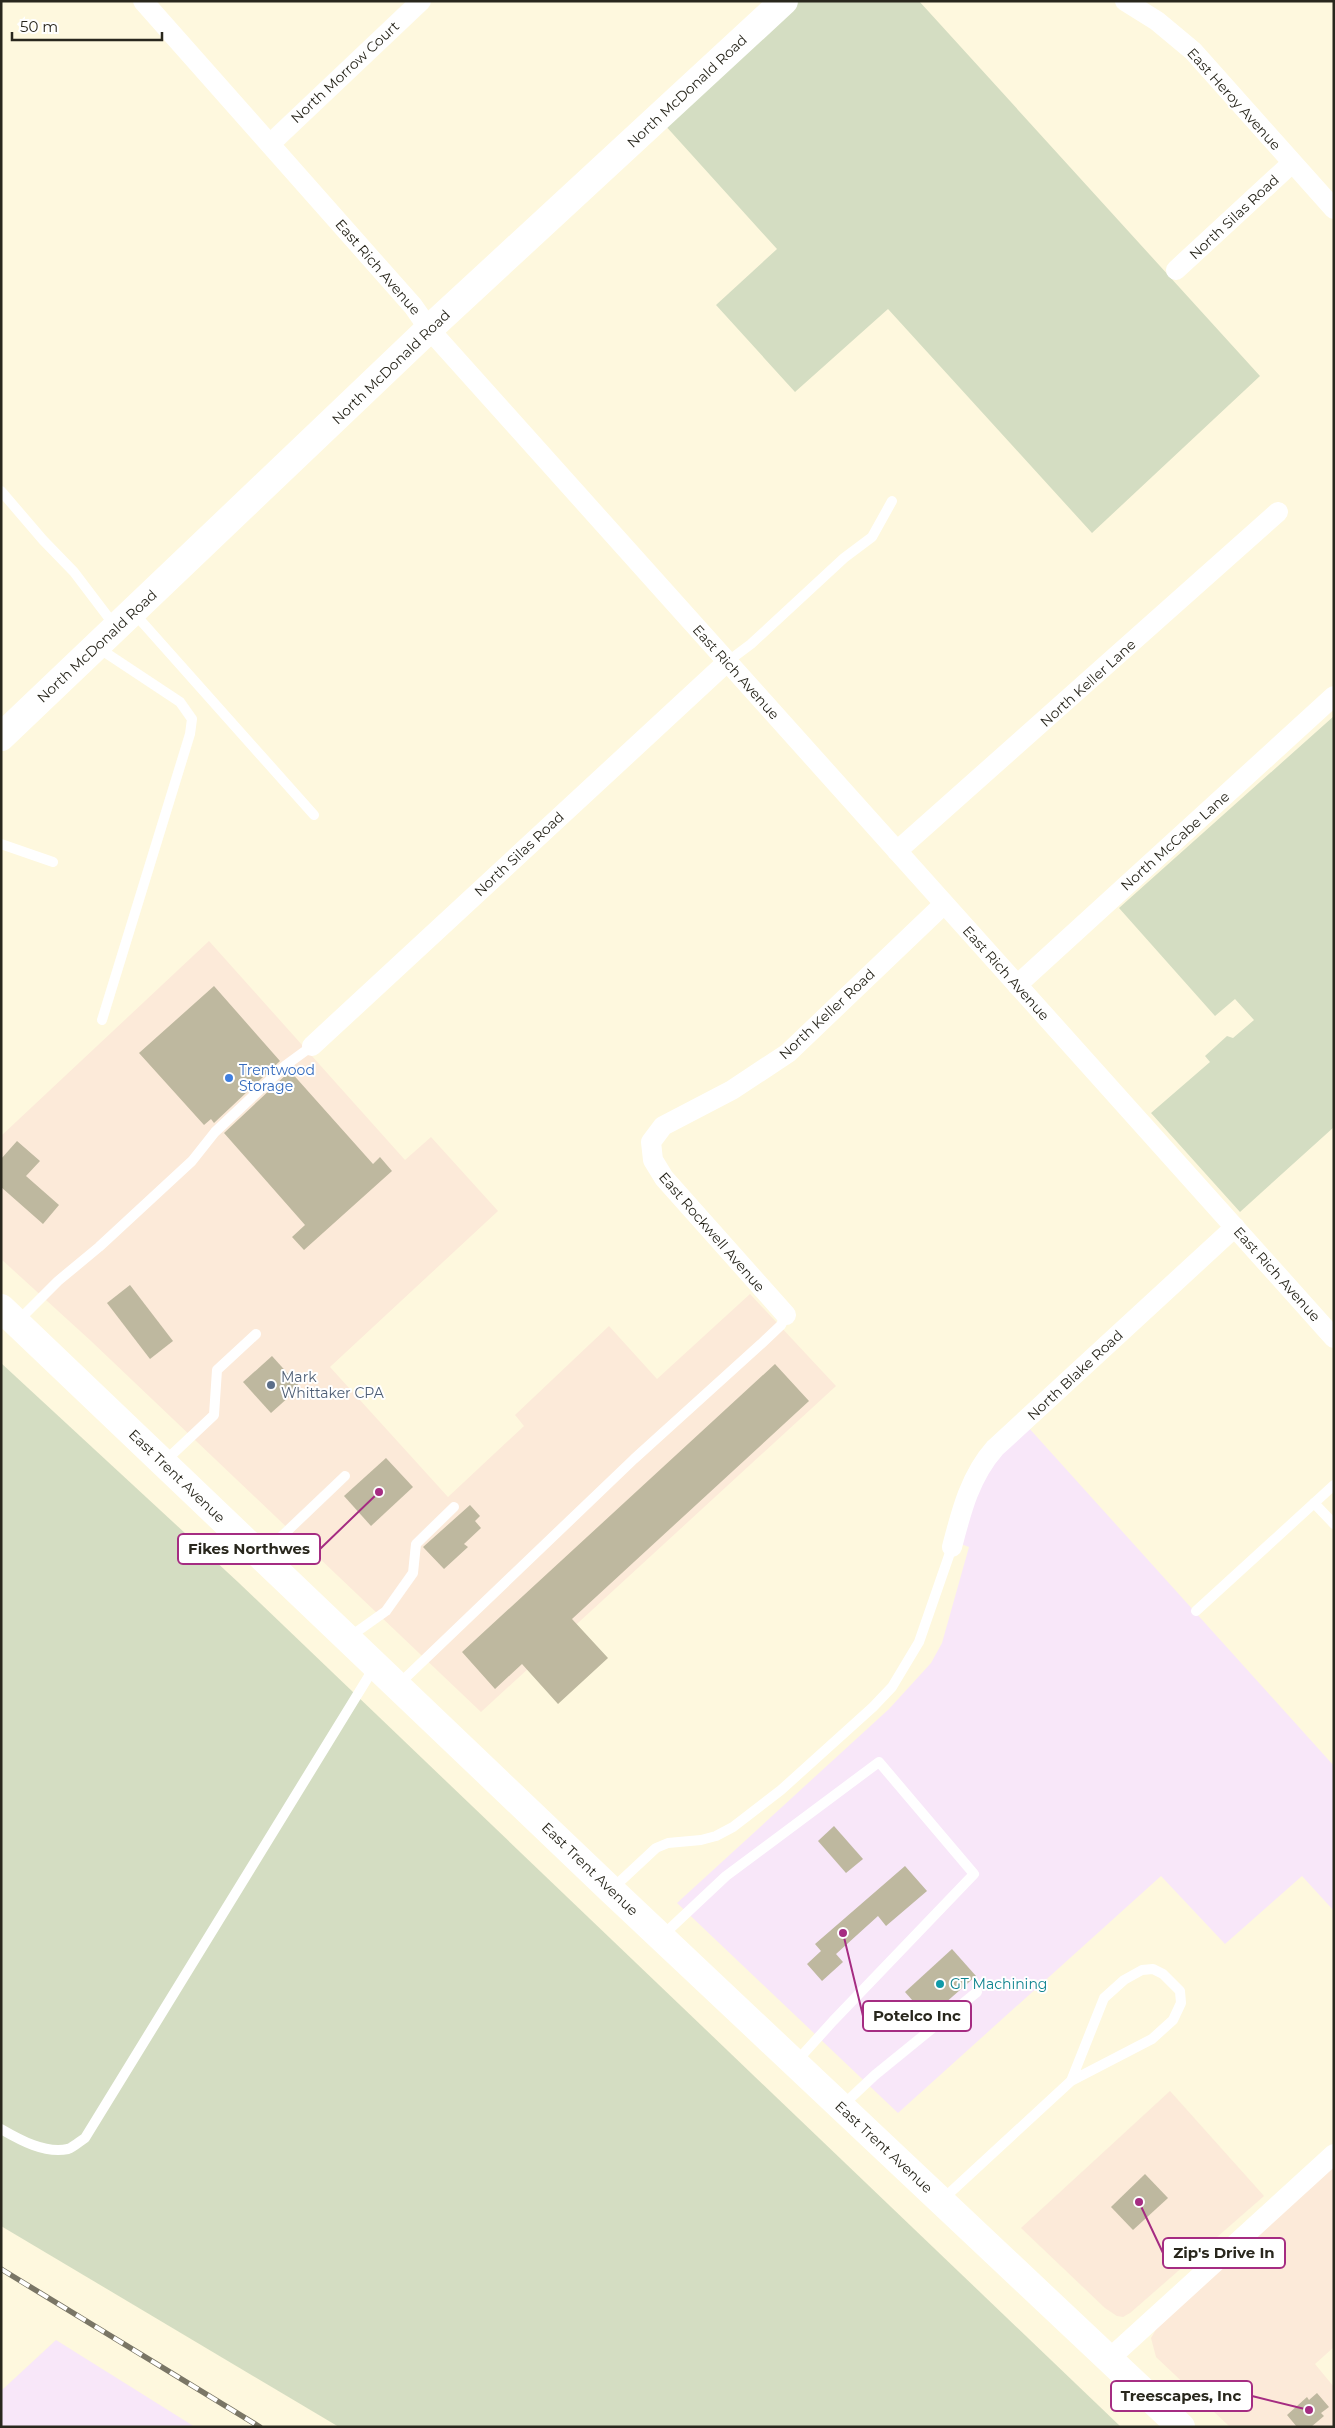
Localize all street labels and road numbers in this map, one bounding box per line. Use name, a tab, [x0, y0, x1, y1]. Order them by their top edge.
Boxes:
street label: North Morrow Court	[287, 17, 403, 127]
street label: North McDonald Road	[623, 31, 751, 151]
street label: East Heroy Avenue	[1183, 44, 1285, 154]
street label: North Silas Road	[1185, 171, 1283, 263]
street label: East Rich Avenue	[331, 215, 425, 319]
street label: North McDonald Road	[328, 306, 454, 428]
street label: North McDonald Road	[33, 586, 161, 706]
street label: East Rich Avenue	[689, 621, 783, 723]
street label: North Keller Lane	[1036, 635, 1140, 731]
street label: North McCabe Lane	[1117, 787, 1233, 895]
street label: North Silas Road	[470, 808, 568, 900]
street label: East Rich Avenue	[959, 922, 1053, 1024]
street label: North Keller Road	[775, 965, 879, 1063]
street label: East Rockwell Avenue	[655, 1168, 769, 1296]
street label: East Rich Avenue	[1230, 1223, 1324, 1325]
street label: North Blake Road	[1023, 1326, 1127, 1424]
street label: East Trent Avenue	[125, 1425, 229, 1527]
street label: East Trent Avenue	[538, 1818, 642, 1920]
street label: East Trent Avenue	[831, 2097, 937, 2197]

